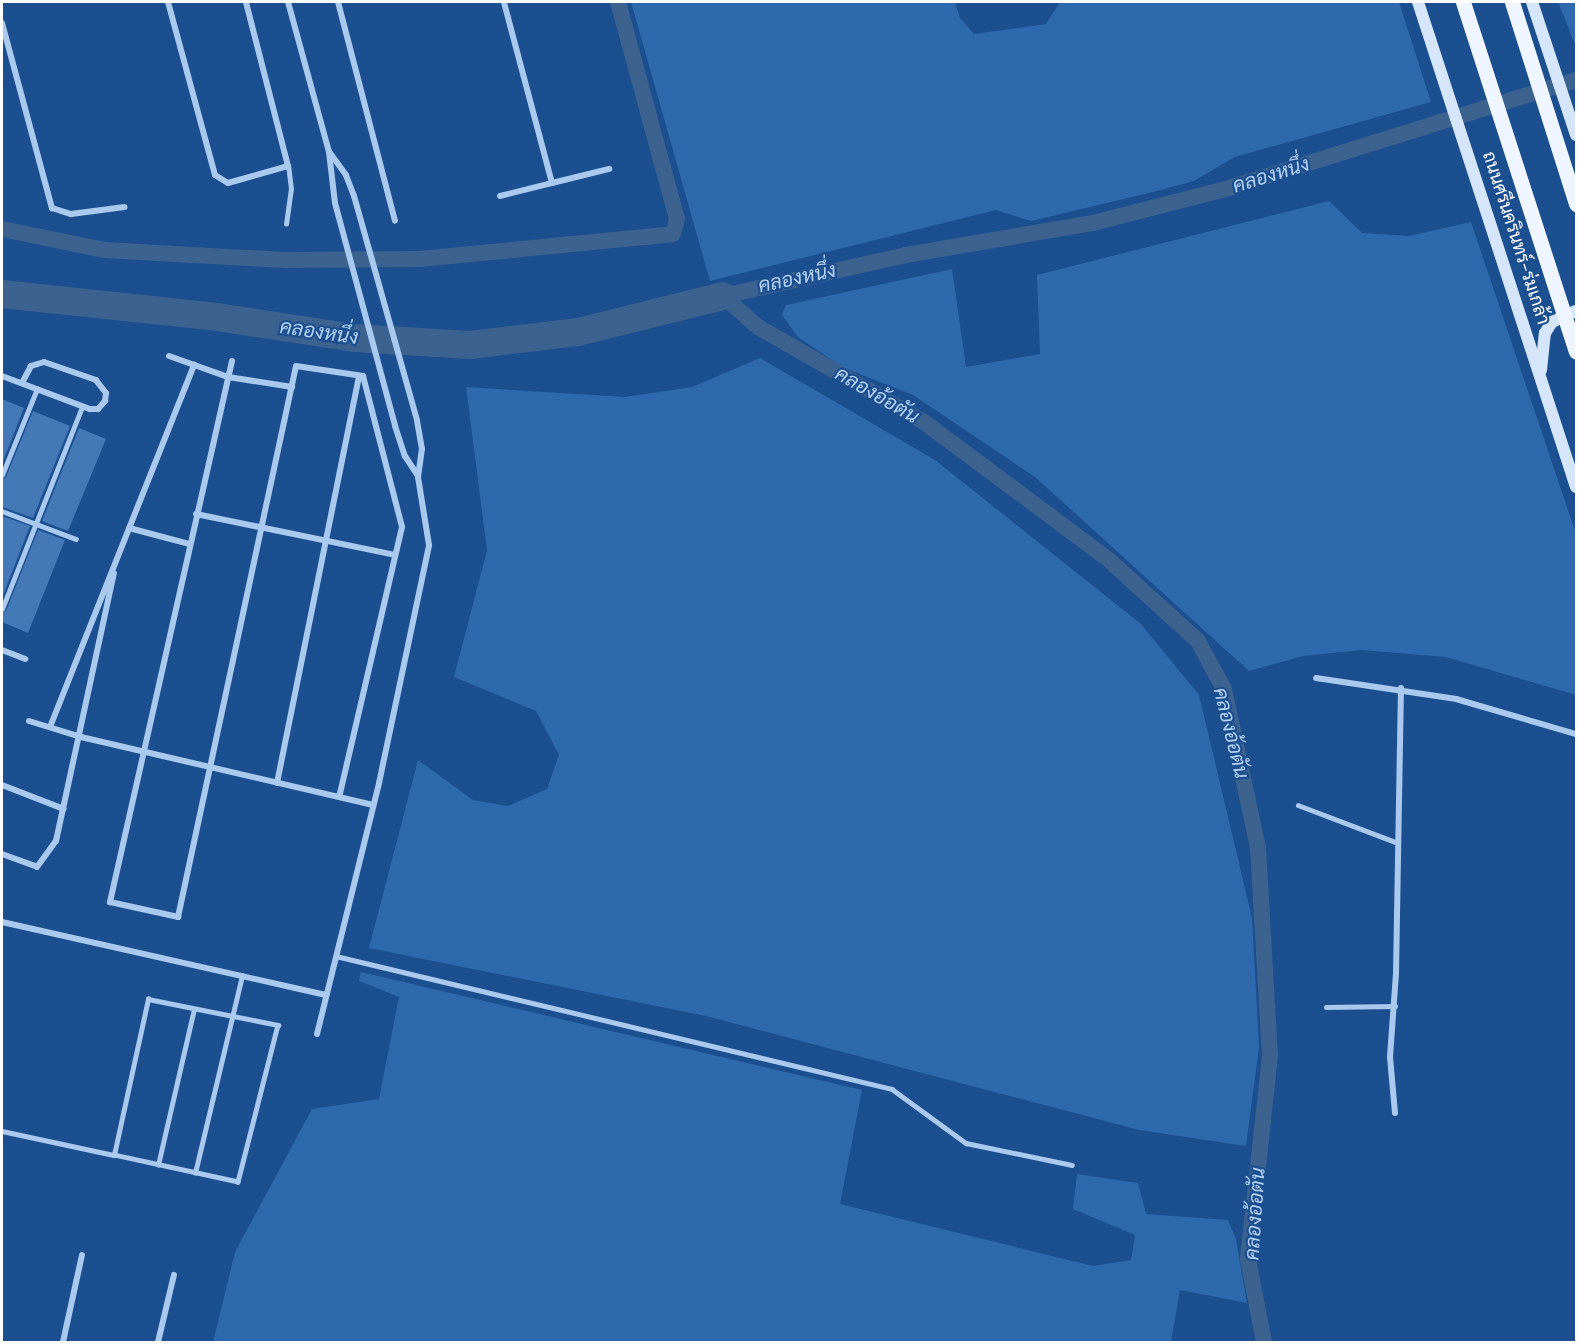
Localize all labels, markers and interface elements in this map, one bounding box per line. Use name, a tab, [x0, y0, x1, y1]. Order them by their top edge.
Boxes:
street label: ถนนศรีนครินทร์-ร่มเกล้า	[1478, 149, 1554, 327]
water label: คลองหนึ่ง	[1230, 152, 1312, 198]
water label: คลองหนึ่ง	[756, 258, 838, 298]
water label: คลองหนึ่ง	[278, 315, 360, 349]
water label: คลองอ้อตัน	[831, 361, 923, 429]
water label: คลองอ้อตัน	[1208, 685, 1254, 781]
water label: คลองอ้อตัน	[1240, 1167, 1270, 1261]

